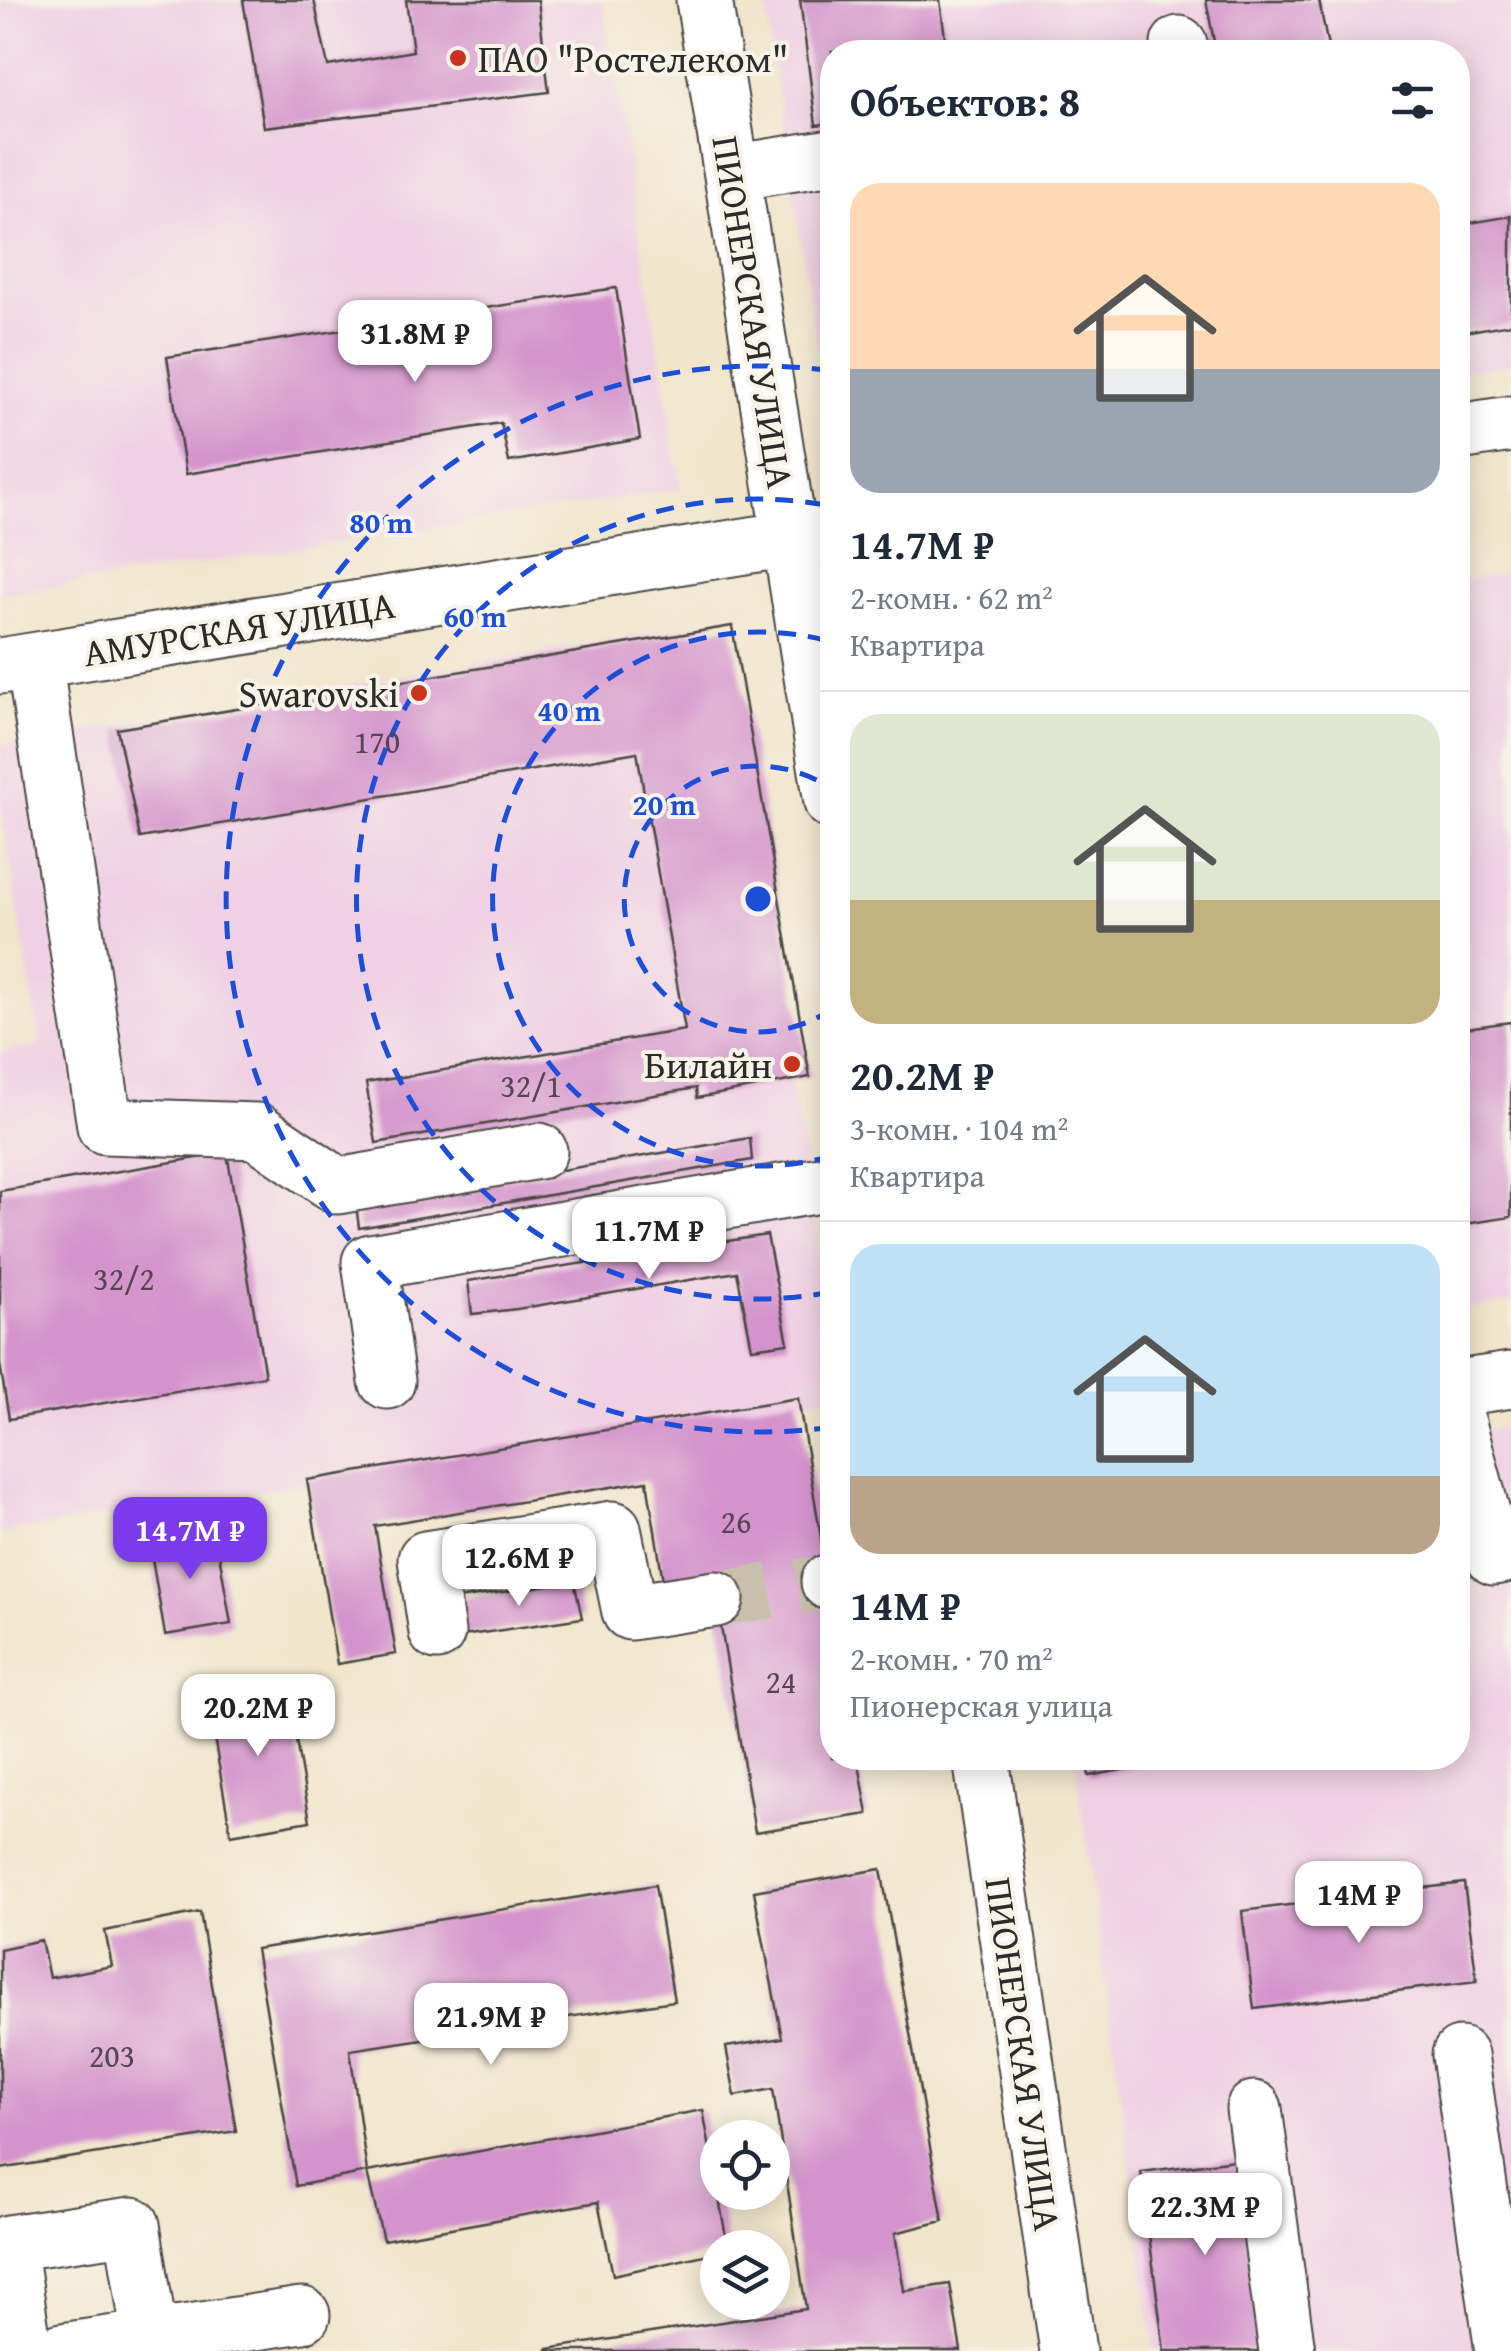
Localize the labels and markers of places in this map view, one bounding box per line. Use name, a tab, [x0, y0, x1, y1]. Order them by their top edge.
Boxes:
place label: ПАО "Ростелеком"	[478, 30, 788, 86]
marker: ПАО "Ростелеком"	[447, 47, 469, 69]
pin: 31.8M ₽	[323, 300, 507, 385]
place label: Swarovski	[238, 665, 399, 721]
marker: Swarovski	[408, 682, 430, 704]
centre of rings	[740, 881, 776, 917]
place label: Билайн	[644, 1036, 772, 1092]
marker: Билайн	[781, 1053, 803, 1075]
pin: 11.7M ₽	[557, 1197, 741, 1282]
pin: 14.7M ₽	[98, 1497, 282, 1582]
pin: 12.6M ₽	[427, 1524, 611, 1609]
pin: 20.2M ₽	[166, 1674, 350, 1759]
pin: 14M ₽	[1289, 1861, 1429, 1946]
pin: 21.9M ₽	[399, 1983, 583, 2068]
pin: 22.3M ₽	[1113, 2173, 1297, 2258]

